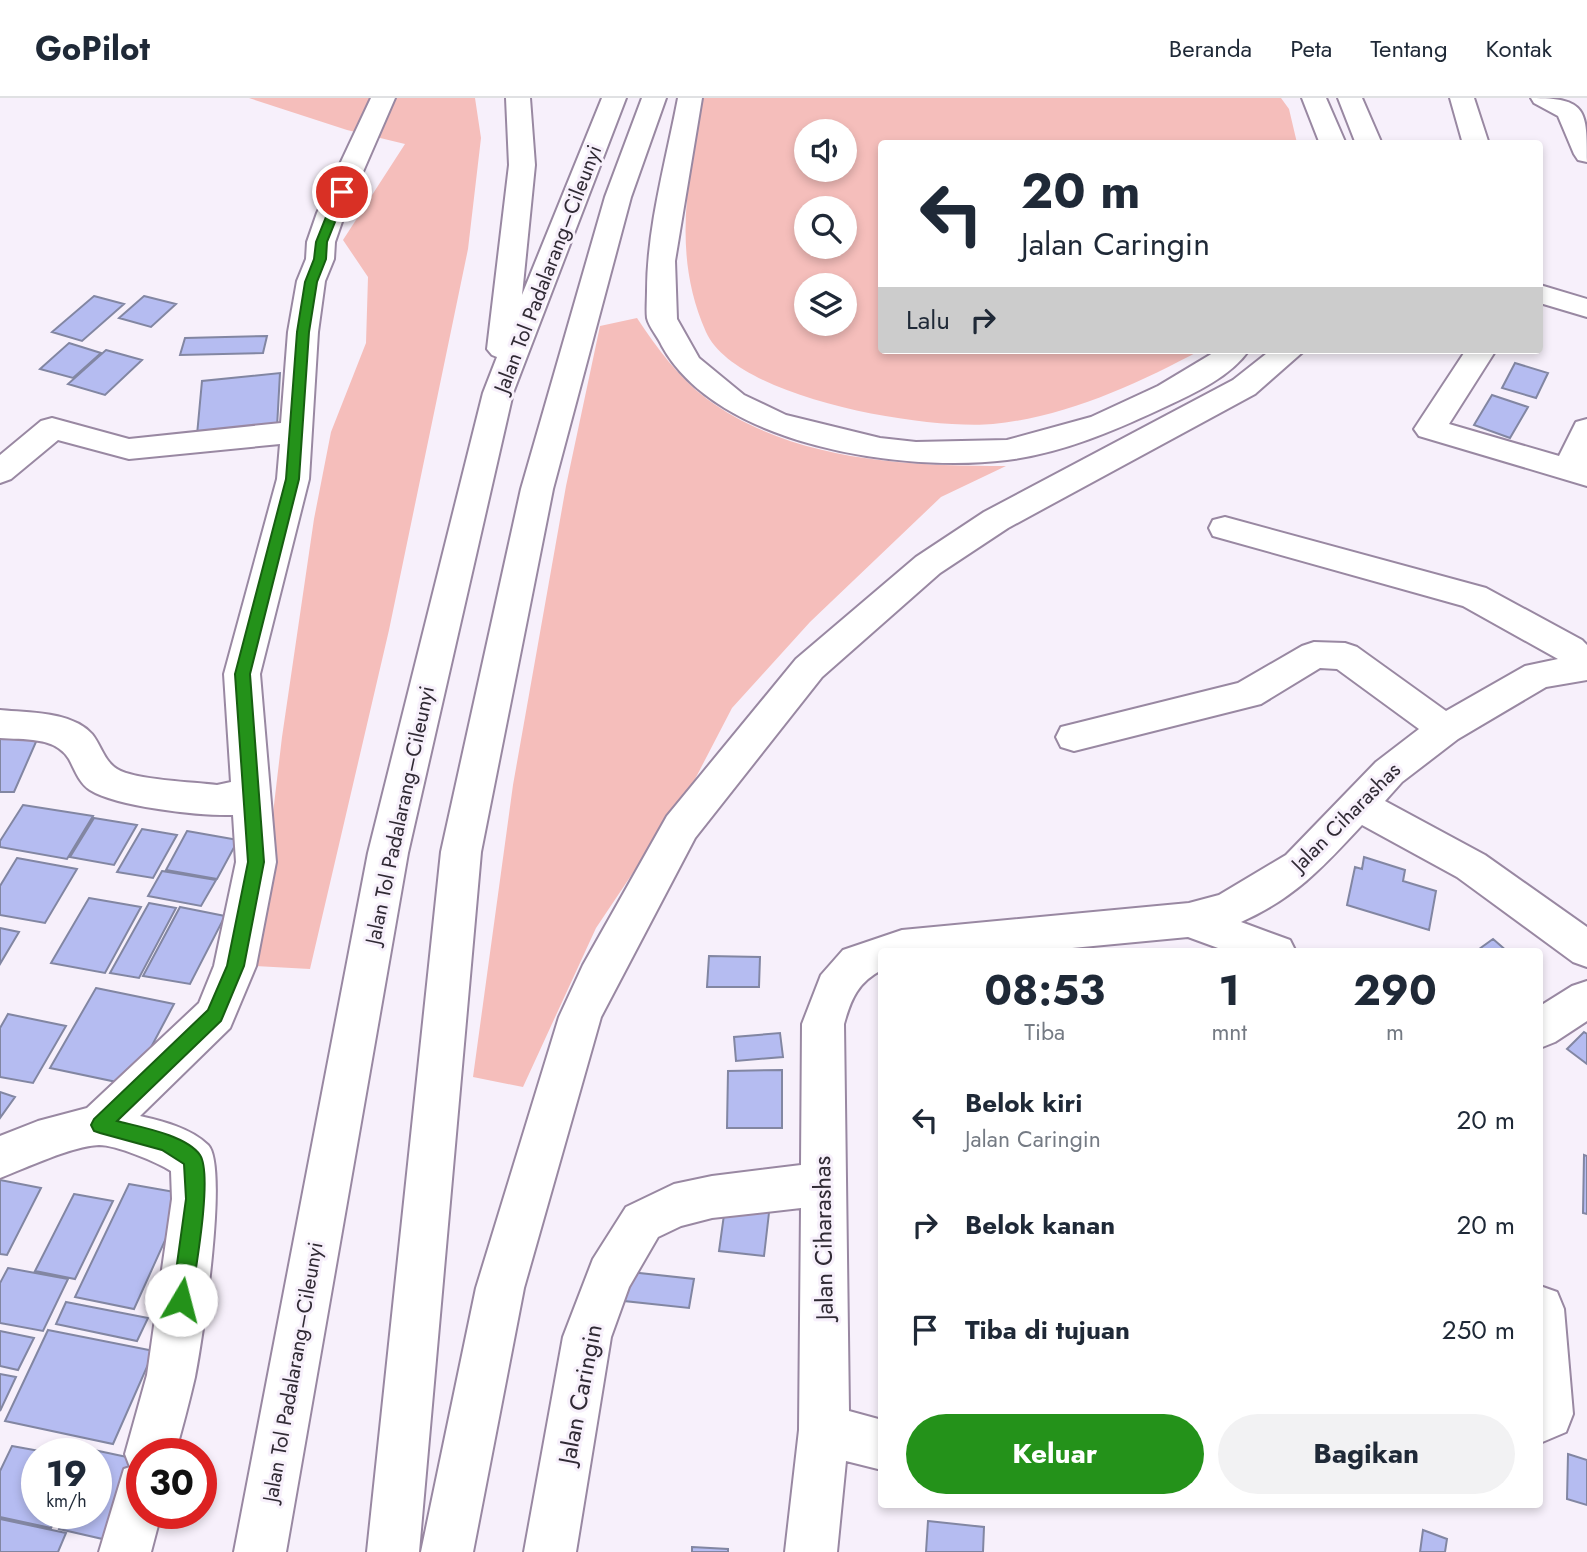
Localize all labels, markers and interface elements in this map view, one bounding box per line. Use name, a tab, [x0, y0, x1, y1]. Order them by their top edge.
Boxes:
text: GoPilot	[35, 25, 150, 72]
text: Beranda	[1169, 31, 1252, 66]
text: Peta	[1290, 31, 1332, 66]
text: Tentang	[1370, 31, 1448, 66]
text: Kontak	[1486, 31, 1552, 66]
map controls	[794, 119, 857, 336]
button: sound	[794, 119, 857, 182]
street label: Jalan Tol Padalarang–Cileunyi	[486, 141, 609, 400]
text: 20 m	[1021, 156, 1140, 226]
pin	[312, 162, 372, 222]
icon: left	[906, 168, 997, 259]
icon: arrive	[323, 173, 361, 211]
button: search	[794, 196, 857, 259]
text: Jalan Caringin	[1021, 221, 1210, 267]
button: layers	[794, 273, 857, 336]
text: Lalu	[906, 301, 950, 339]
icon: right	[964, 301, 1002, 339]
street label: Jalan Tol Padalarang–Cileunyi	[357, 683, 442, 950]
street label: Jalan Ciharashas	[1282, 756, 1407, 881]
text: 08:53	[984, 960, 1105, 1021]
text: 1	[1218, 960, 1240, 1021]
text: 290	[1353, 960, 1437, 1021]
text: Tiba	[1024, 1015, 1065, 1049]
text: mnt	[1211, 1015, 1247, 1049]
text: m	[1386, 1015, 1404, 1049]
text: Belok kiri	[965, 1084, 1082, 1122]
icon: left	[906, 1101, 944, 1139]
text: 20 m	[1457, 1101, 1515, 1139]
text: Jalan Caringin	[965, 1122, 1101, 1156]
street label: Jalan Ciharashas	[804, 1156, 842, 1323]
icon: right	[906, 1206, 944, 1244]
text: Belok kanan	[965, 1206, 1115, 1244]
text: 20 m	[1457, 1206, 1515, 1244]
street label: Jalan Tol Padalarang–Cileunyi	[255, 1240, 331, 1507]
position arrow	[144, 1263, 218, 1337]
icon: arrive	[906, 1311, 944, 1349]
text: Tiba di tujuan	[965, 1311, 1130, 1349]
text: 250 m	[1442, 1311, 1515, 1349]
street label: Jalan Caringin	[549, 1321, 611, 1470]
button: Keluar	[906, 1414, 1204, 1494]
button: Bagikan	[1218, 1414, 1515, 1494]
speed limit sign: 30	[126, 1438, 217, 1529]
text: 19	[46, 1449, 87, 1499]
text: km/h	[46, 1488, 87, 1514]

